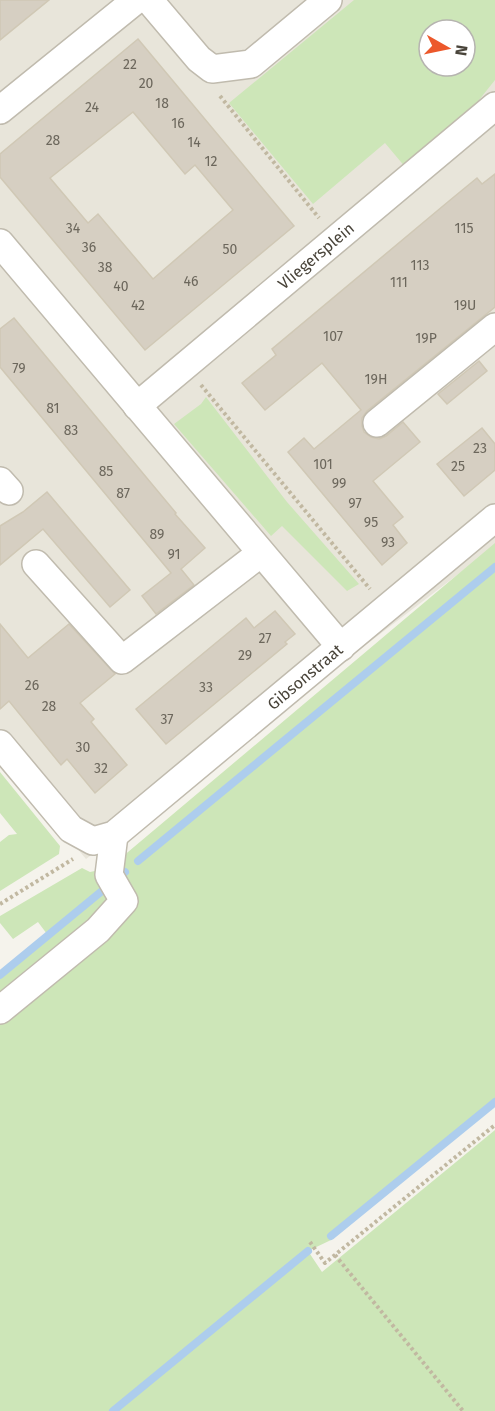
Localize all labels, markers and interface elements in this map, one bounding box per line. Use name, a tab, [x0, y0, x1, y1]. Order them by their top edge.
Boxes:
north arrow	[417, 18, 477, 78]
text: N	[451, 44, 472, 57]
house number: 22	[123, 56, 137, 73]
house number: 20	[139, 75, 154, 92]
house number: 18	[155, 95, 169, 112]
house number: 24	[85, 99, 100, 116]
house number: 16	[171, 115, 185, 132]
house number: 28	[46, 132, 61, 149]
house number: 14	[187, 134, 201, 151]
house number: 12	[205, 153, 218, 170]
street label: Vliegersplein	[274, 219, 358, 293]
house number: 34	[66, 220, 81, 237]
house number: 115	[455, 220, 473, 237]
house number: 36	[82, 239, 96, 256]
house number: 50	[223, 241, 238, 258]
house number: 113	[411, 257, 429, 274]
house number: 38	[98, 259, 113, 276]
house number: 46	[184, 273, 198, 290]
house number: 111	[390, 274, 408, 291]
house number: 40	[113, 278, 129, 295]
house number: 42	[131, 297, 145, 314]
house number: 19U	[454, 297, 476, 314]
house number: 107	[323, 328, 343, 345]
house number: 19P	[415, 330, 437, 347]
house number: 79	[12, 360, 26, 377]
house number: 19H	[365, 371, 387, 388]
house number: 81	[46, 400, 60, 417]
house number: 83	[64, 422, 78, 439]
house number: 23	[473, 440, 487, 457]
house number: 101	[313, 456, 333, 473]
house number: 25	[451, 458, 465, 475]
house number: 85	[99, 463, 113, 480]
house number: 99	[332, 475, 346, 492]
house number: 87	[116, 485, 130, 502]
house number: 97	[348, 495, 362, 512]
house number: 95	[364, 514, 378, 531]
house number: 89	[150, 526, 164, 543]
house number: 93	[381, 534, 395, 551]
house number: 91	[167, 546, 181, 563]
house number: 27	[258, 630, 272, 647]
street label: Gibsonstraat	[264, 640, 347, 714]
house number: 29	[238, 647, 252, 664]
house number: 26	[25, 677, 39, 694]
house number: 33	[199, 679, 213, 696]
house number: 28	[42, 698, 57, 715]
house number: 37	[160, 711, 174, 728]
house number: 30	[76, 739, 91, 756]
house number: 32	[94, 760, 108, 777]

